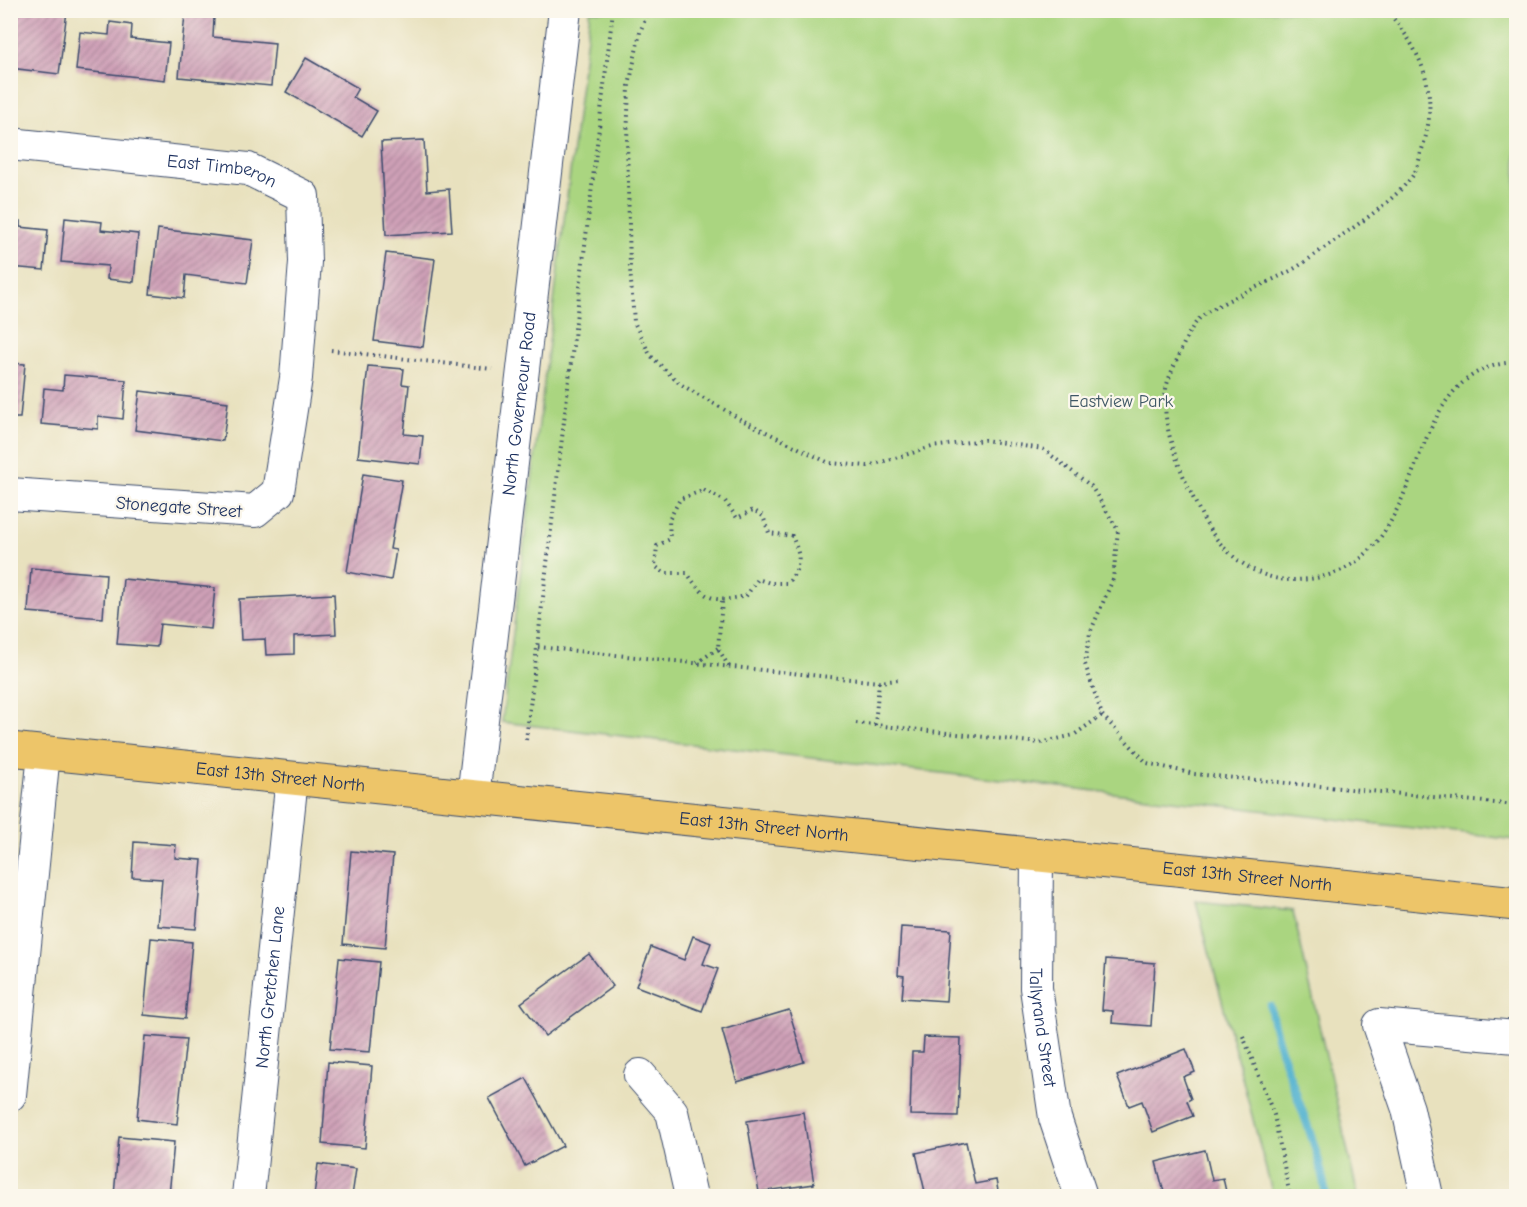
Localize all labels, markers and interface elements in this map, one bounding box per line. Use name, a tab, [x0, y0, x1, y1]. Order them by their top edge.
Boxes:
street label: East Timberon	[166, 151, 280, 192]
street label: North Governeour Road	[498, 311, 541, 497]
park label: Eastview Park	[1069, 391, 1174, 412]
street label: Stonegate Street	[115, 493, 244, 522]
street label: East 13th Street North	[195, 758, 366, 797]
street label: East 13th Street North	[678, 808, 850, 846]
street label: East 13th Street North	[1162, 858, 1333, 896]
street label: North Gretchen Lane	[252, 905, 289, 1069]
street label: Tallyrand Street	[1025, 968, 1060, 1089]

